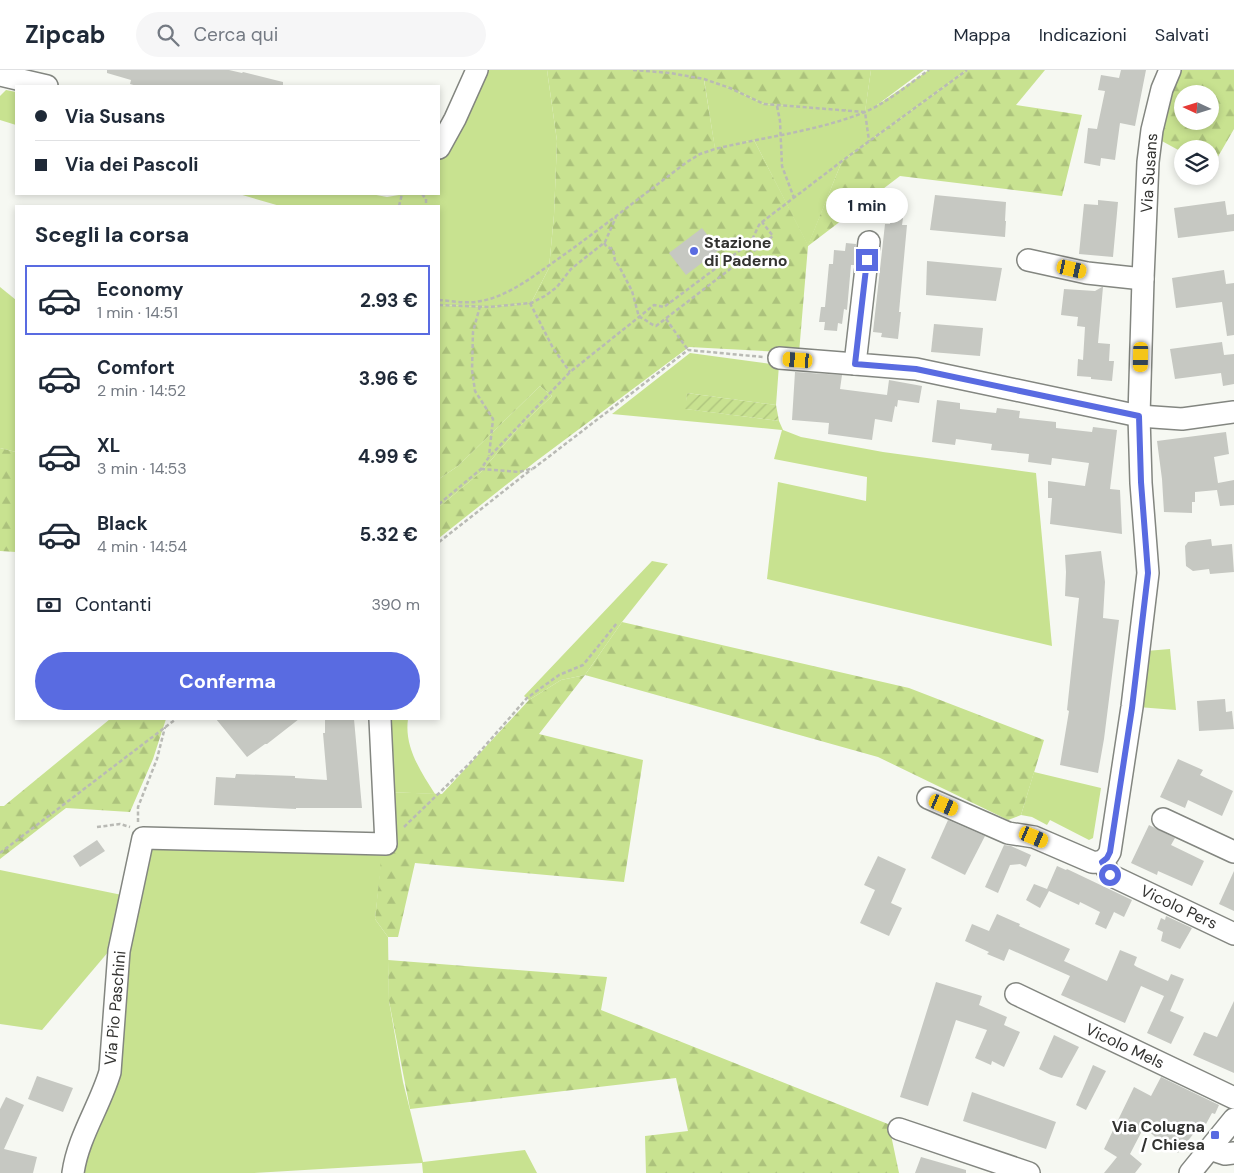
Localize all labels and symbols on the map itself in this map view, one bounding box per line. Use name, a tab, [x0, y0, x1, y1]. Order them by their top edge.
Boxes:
north arrow	[1174, 85, 1219, 130]
street label: Via Susans	[1136, 132, 1162, 214]
callout: 1 min	[826, 188, 908, 222]
place label: Stazione di Paderno	[704, 232, 788, 271]
marker: Stazione di Paderno	[688, 245, 700, 257]
route end	[856, 249, 878, 271]
car	[1055, 258, 1088, 280]
car	[1133, 342, 1148, 372]
car	[782, 351, 813, 369]
car	[927, 792, 960, 818]
car	[1017, 824, 1050, 850]
route start	[1099, 864, 1121, 886]
street label: Vicolo Pers	[1137, 880, 1221, 934]
street label: Via Pio Paschini	[100, 950, 130, 1066]
street label: Vicolo Mels	[1082, 1019, 1168, 1073]
place label: Via Colugna / Chiesa	[1112, 1116, 1205, 1155]
marker: Via Colugna / Chiesa	[1209, 1129, 1221, 1141]

